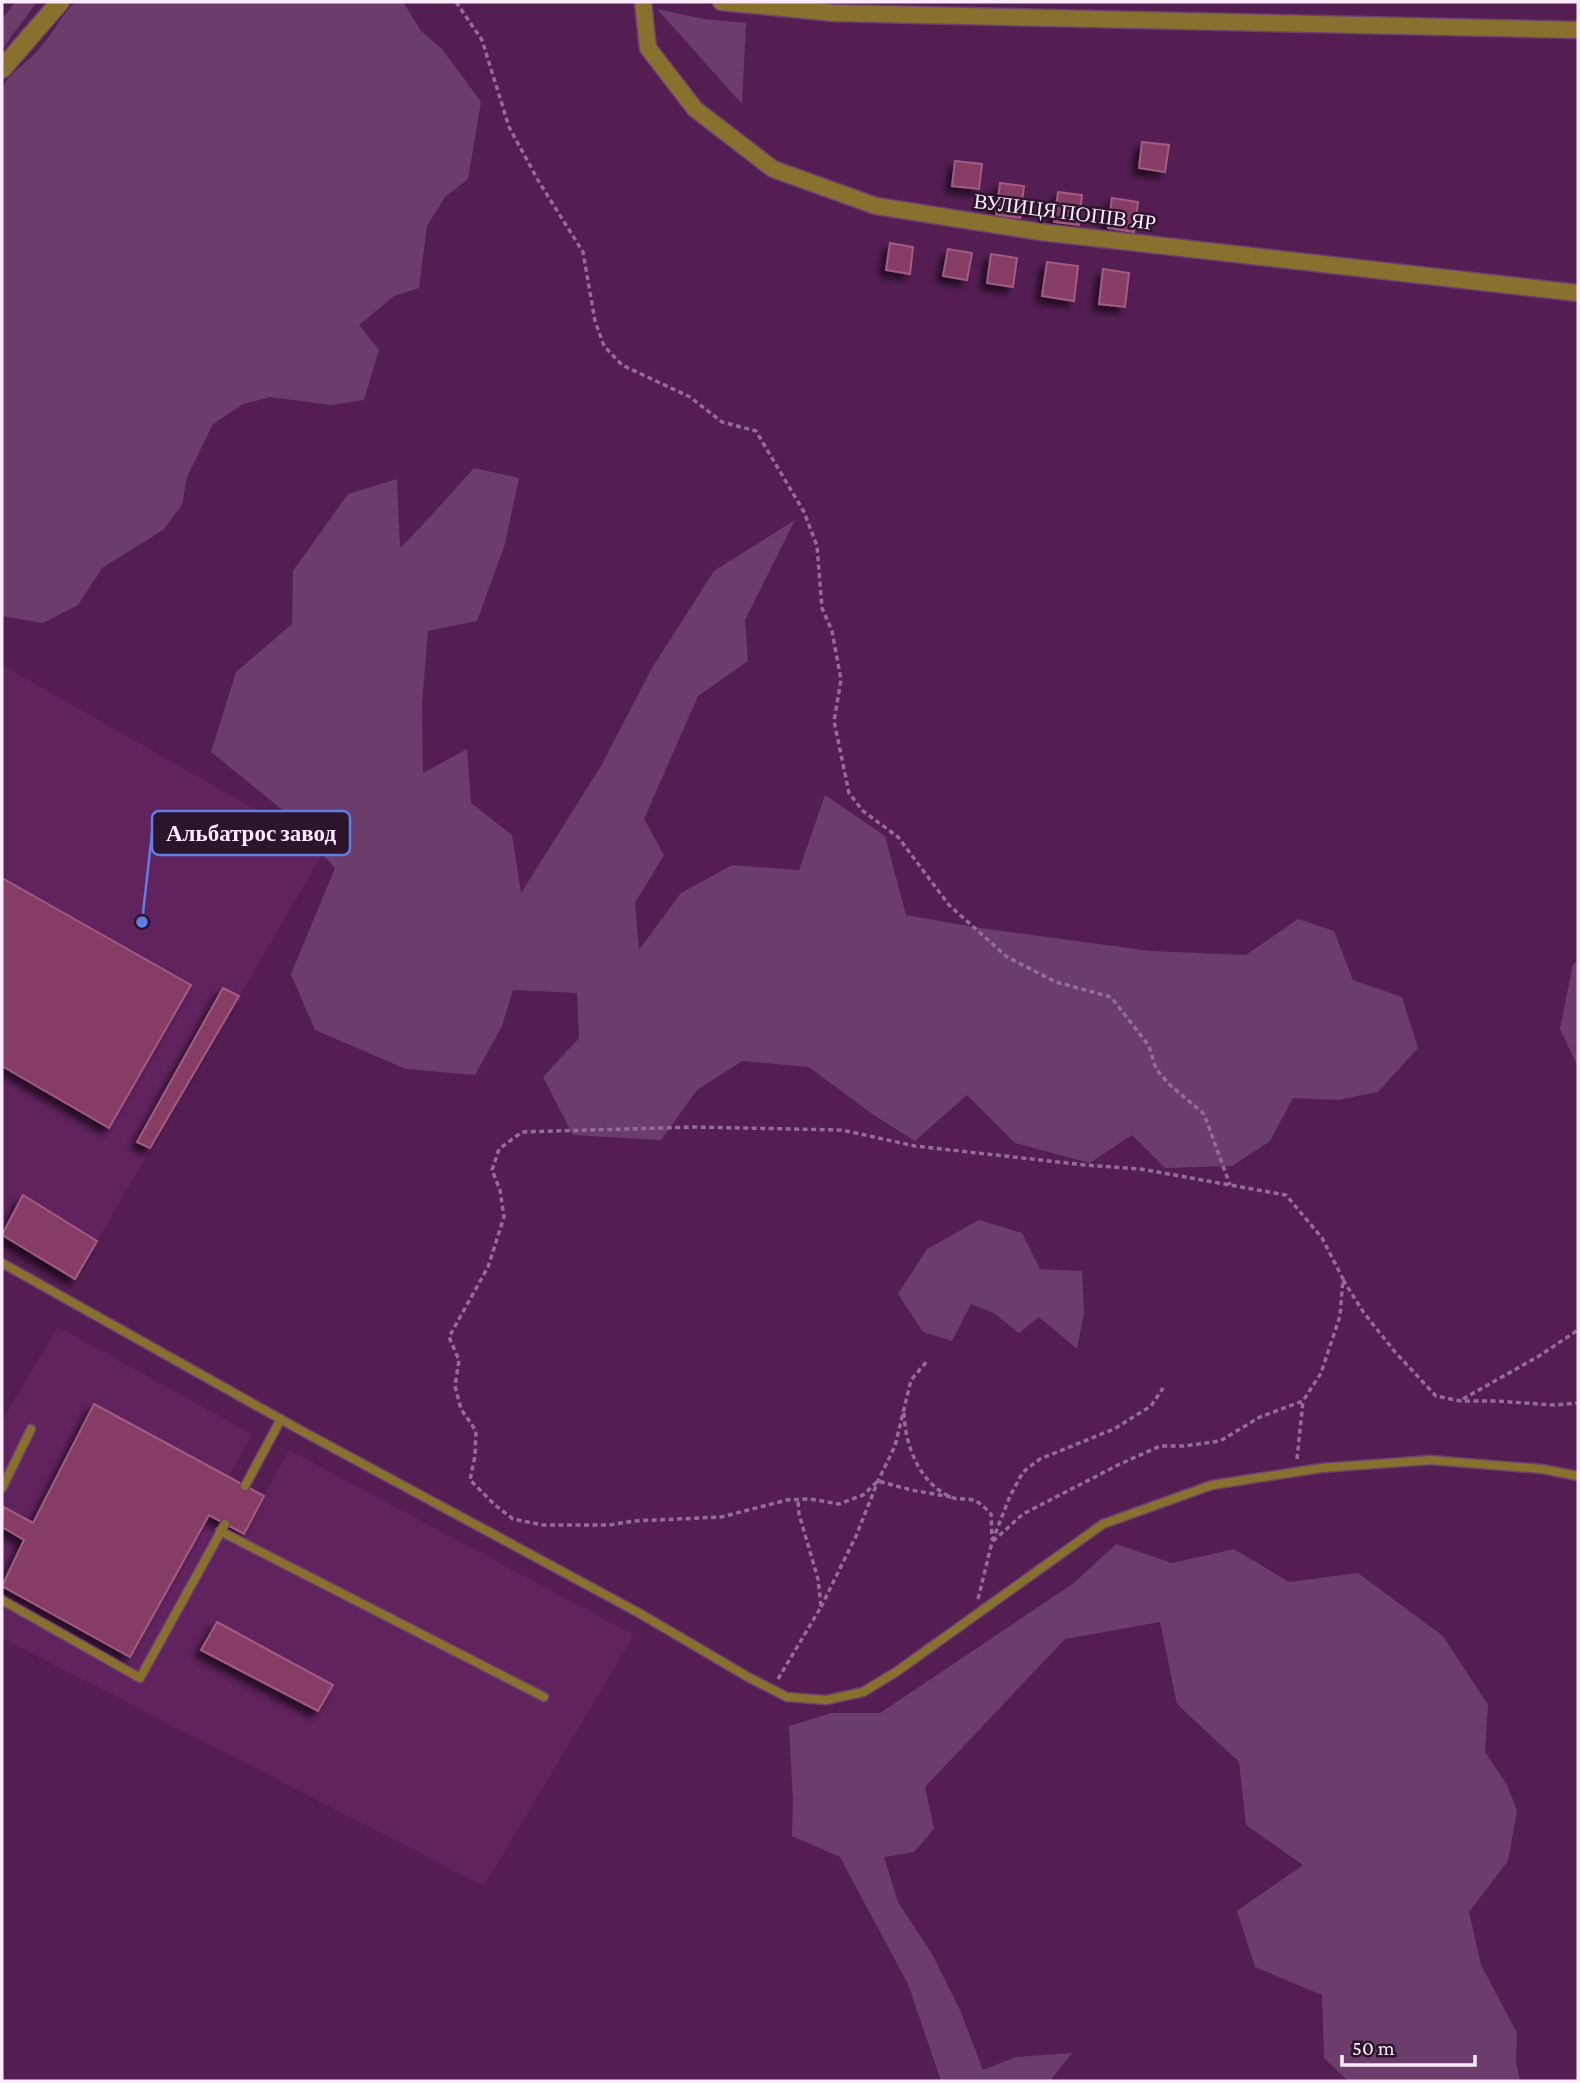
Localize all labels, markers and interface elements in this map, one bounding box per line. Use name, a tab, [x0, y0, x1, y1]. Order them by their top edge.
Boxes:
street label: ВУЛИЦЯ ПОПІВ ЯР	[972, 189, 1158, 235]
callout: Альбатрос завод	[152, 811, 350, 855]
text: Альбатрос завод	[166, 820, 336, 846]
scale bar	[1342, 2024, 1475, 2068]
text: 50 m	[1352, 2036, 1395, 2060]

